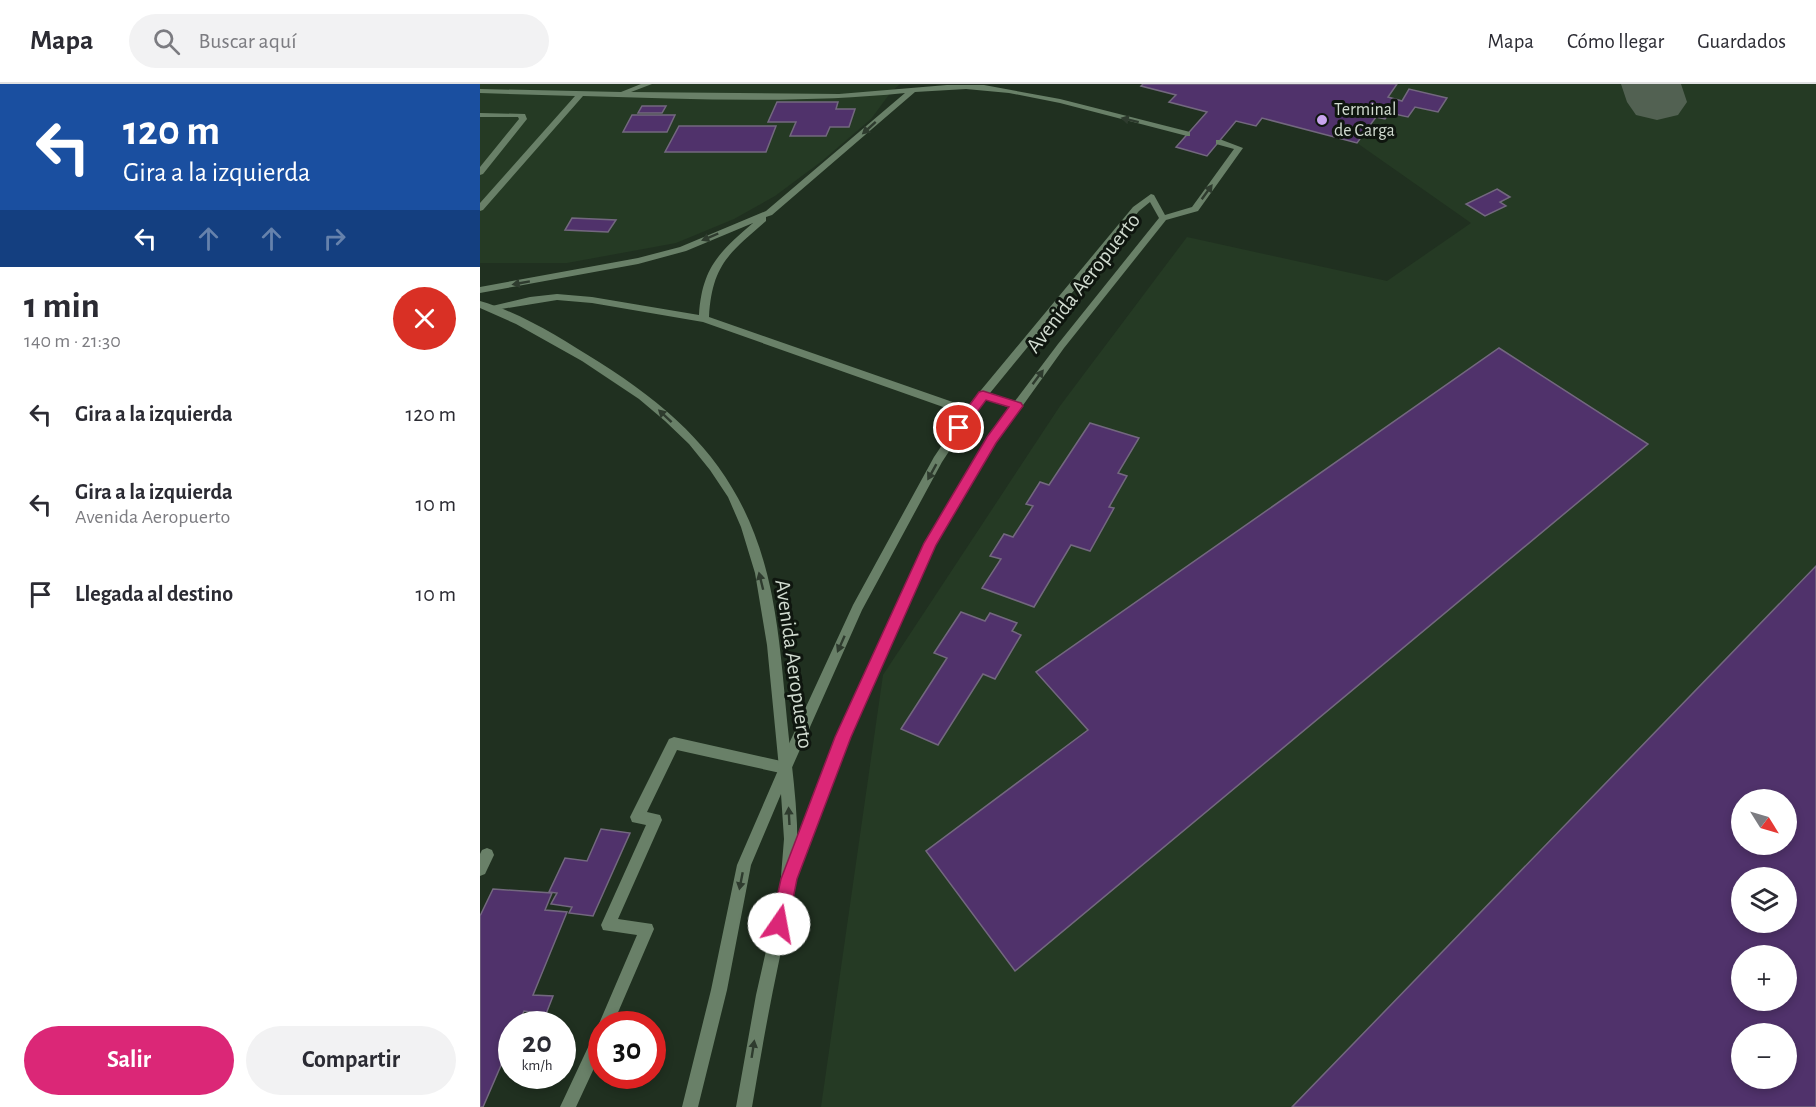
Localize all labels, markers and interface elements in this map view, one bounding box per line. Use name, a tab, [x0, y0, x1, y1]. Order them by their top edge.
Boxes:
search box	[129, 14, 549, 68]
icon: search	[150, 25, 183, 58]
text: Mapa	[30, 27, 93, 55]
text: Buscar aquí	[198, 30, 297, 52]
text: Mapa	[1488, 31, 1534, 52]
text: Cómo llegar	[1567, 31, 1664, 52]
text: Guardados	[1697, 31, 1786, 52]
place label: Terminal de Carga	[1334, 101, 1397, 140]
icon: left	[24, 108, 102, 186]
text: 120 m	[123, 110, 220, 152]
marker: Terminal de Carga	[1315, 113, 1329, 127]
one-way arrow	[1121, 115, 1140, 125]
one-way arrow	[862, 121, 877, 134]
text: Gira a la izquierda	[123, 159, 311, 186]
one-way arrow	[1201, 185, 1213, 201]
street label: Avenida Aeropuerto	[1022, 209, 1144, 357]
icon: left	[129, 222, 162, 255]
icon: ahead	[192, 222, 225, 255]
icon: ahead	[255, 222, 288, 255]
icon: right	[318, 222, 351, 255]
one-way arrow	[701, 233, 718, 242]
one-way arrow	[511, 279, 530, 288]
button: close	[393, 287, 456, 350]
text: 1 min	[24, 288, 100, 324]
text: 140 m · 21:30	[24, 331, 121, 351]
one-way arrow	[1032, 369, 1045, 385]
icon: left	[24, 398, 57, 431]
pin	[933, 402, 984, 453]
text: Gira a la izquierda	[75, 403, 233, 425]
text: 120 m	[406, 403, 456, 425]
one-way arrow	[658, 409, 673, 423]
icon: arrive	[942, 411, 975, 444]
one-way arrow	[927, 464, 937, 481]
text: Gira a la izquierda	[75, 481, 233, 503]
icon: left	[24, 488, 57, 521]
text: 10 m	[416, 493, 456, 515]
text: Avenida Aeropuerto	[75, 507, 230, 527]
one-way arrow	[756, 572, 766, 590]
icon: arrive	[24, 578, 57, 611]
street label: Avenida Aeropuerto	[771, 578, 817, 750]
text: Llegada al destino	[75, 583, 233, 605]
text: 10 m	[416, 583, 456, 605]
one-way arrow	[836, 636, 845, 653]
north arrow	[1731, 789, 1797, 855]
map controls	[1731, 789, 1797, 1089]
one-way arrow	[785, 807, 794, 826]
button: layers	[1731, 867, 1797, 933]
one-way arrow	[736, 872, 745, 891]
position arrow	[747, 892, 811, 956]
button: +	[1731, 945, 1797, 1011]
speed limit sign: 30	[588, 1011, 666, 1089]
button: −	[1731, 1023, 1797, 1089]
button: Salir	[24, 1026, 234, 1095]
button: Compartir	[246, 1026, 456, 1095]
text: 20	[522, 1028, 552, 1058]
one-way arrow	[748, 1040, 757, 1059]
text: km/h	[522, 1058, 552, 1073]

